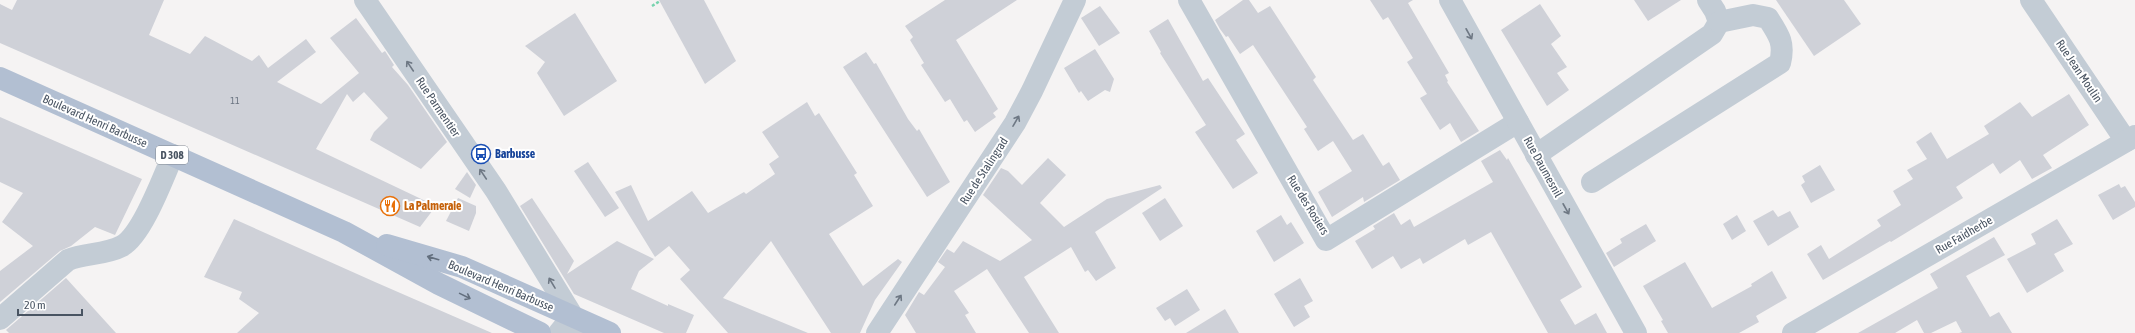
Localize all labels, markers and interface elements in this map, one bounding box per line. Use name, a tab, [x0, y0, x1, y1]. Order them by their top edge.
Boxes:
one-way arrow	[1466, 28, 1473, 40]
street label: Rue Jean Moulin	[2053, 37, 2105, 105]
one-way arrow	[406, 61, 414, 72]
street label: Rue Parmentier	[413, 75, 463, 140]
street label: Boulevard Henri Barbusse	[40, 92, 150, 150]
house number: 11	[230, 95, 240, 106]
one-way arrow	[1012, 115, 1020, 127]
street label: Rue Daumesnil	[1521, 134, 1566, 200]
street label: Rue de Stalingrad	[957, 135, 1011, 207]
bus stop icon: Barbusse	[470, 143, 492, 165]
road number: D 308	[156, 146, 188, 164]
place label: Barbusse	[495, 147, 536, 161]
one-way arrow	[479, 168, 487, 179]
street label: Rue des Rosiers	[1284, 173, 1332, 237]
restaurant icon: La Palmeraie	[379, 195, 401, 217]
place label: La Palmeraie	[404, 199, 462, 213]
one-way arrow	[1563, 203, 1571, 215]
street label: Rue Faidherbe	[1933, 213, 1995, 257]
one-way arrow	[427, 254, 440, 261]
street label: Boulevard Henri Barbusse	[446, 257, 556, 315]
one-way arrow	[548, 278, 556, 289]
scale bar	[18, 291, 82, 317]
one-way arrow	[458, 293, 470, 300]
one-way arrow	[894, 295, 902, 306]
text: 20 m	[24, 298, 46, 312]

